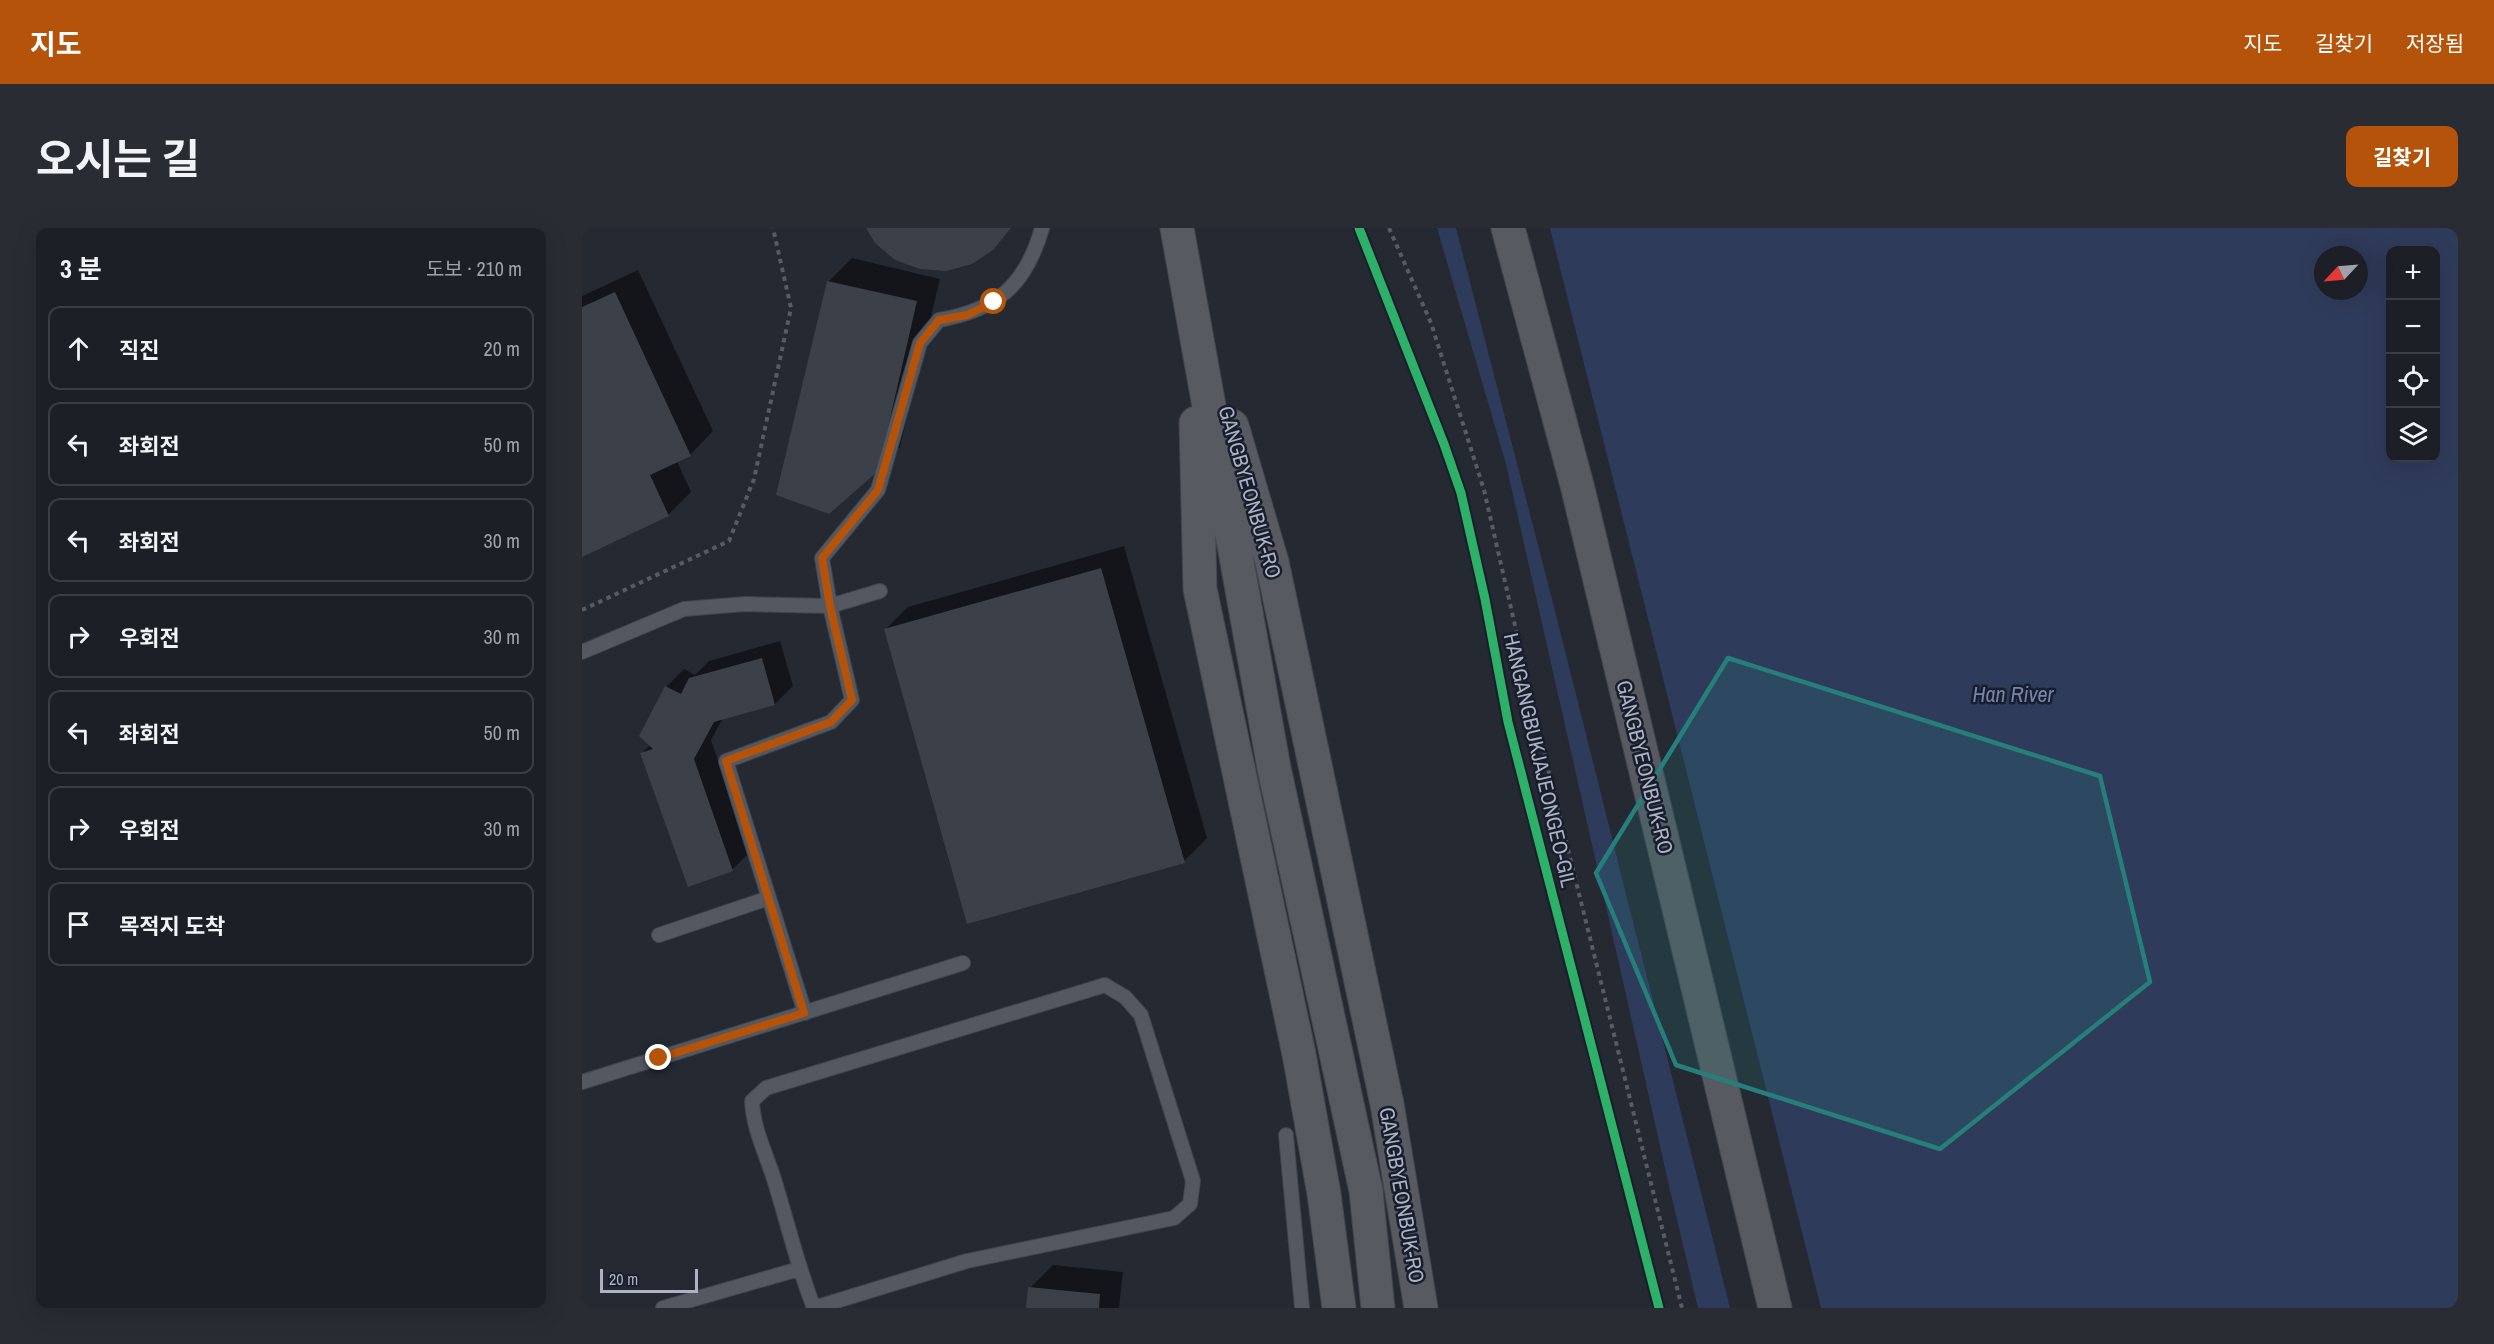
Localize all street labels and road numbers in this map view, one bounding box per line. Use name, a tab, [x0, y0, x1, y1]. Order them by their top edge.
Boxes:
street label: GANGBYEONBUK-RO	[1212, 402, 1288, 582]
street label: HANGANGBUKJAJEONGEO-GIL	[1497, 630, 1583, 890]
street label: GANGBYEONBUK-RO	[1609, 677, 1681, 857]
street label: GANGBYEONBUK-RO	[1372, 1105, 1432, 1285]

